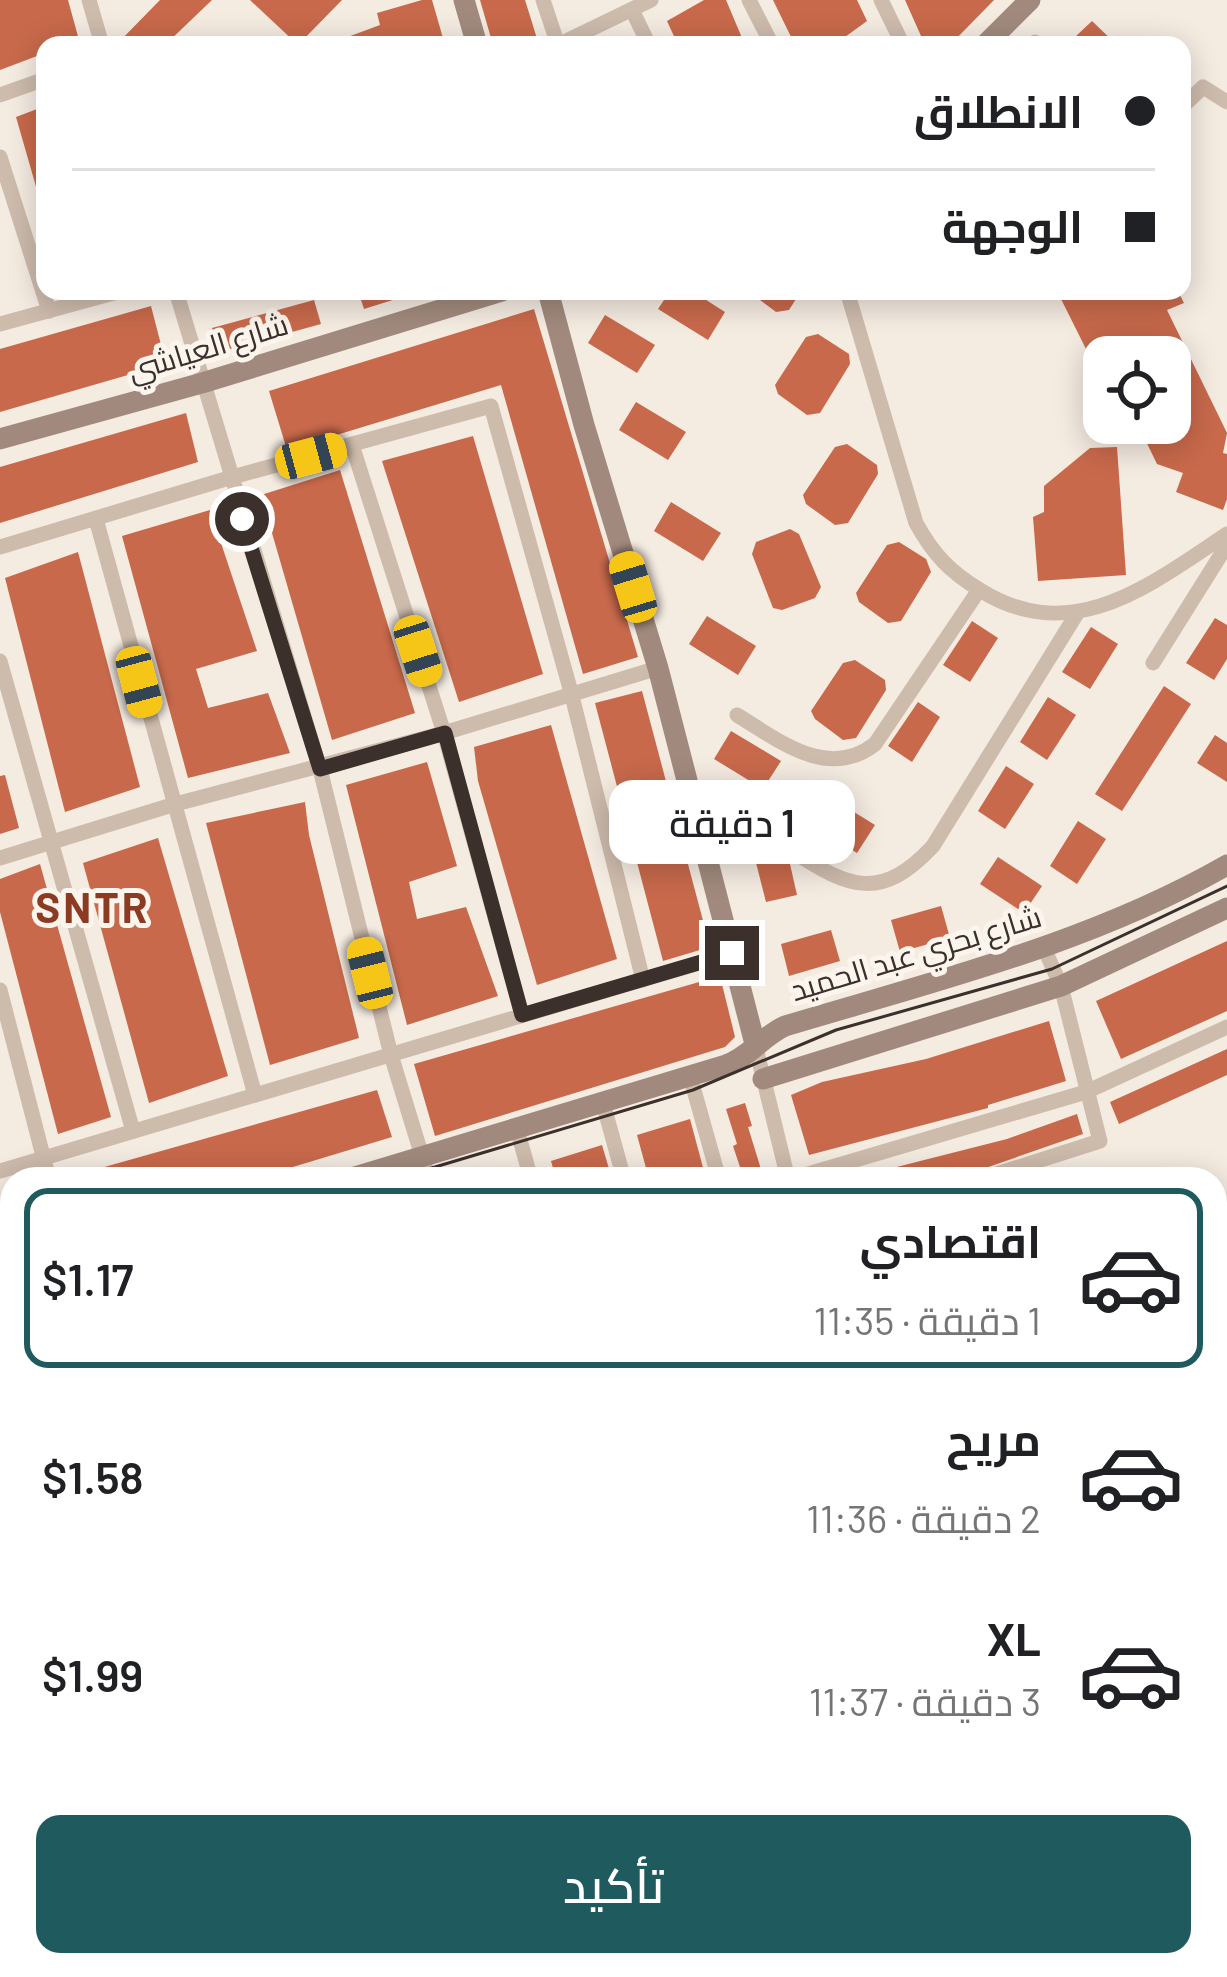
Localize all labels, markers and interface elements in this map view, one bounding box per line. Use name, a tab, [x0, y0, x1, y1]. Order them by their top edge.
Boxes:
text: الانطلاق	[914, 83, 1083, 137]
text: الوجهة	[942, 198, 1083, 252]
street label: شارع العياشي	[123, 305, 294, 393]
map controls	[1083, 336, 1191, 444]
button: locate	[1083, 336, 1191, 444]
car	[272, 429, 350, 483]
route start	[215, 492, 269, 546]
car	[605, 547, 661, 627]
car	[390, 611, 446, 691]
car	[112, 643, 166, 721]
callout: 1 دقيقة	[609, 779, 855, 863]
text: 1 دقيقة	[669, 798, 795, 845]
district label: SNTR	[35, 881, 151, 931]
street label: شارع بحري عبد الحميد	[786, 897, 1047, 1014]
route end	[705, 926, 759, 980]
car	[344, 934, 396, 1012]
text: اقتصادي	[860, 1213, 1041, 1267]
icon: car	[1077, 1224, 1185, 1332]
text: $1.17	[42, 1251, 134, 1305]
text: 1 دقيقة · 11:35	[814, 1296, 1041, 1343]
text: مريح	[946, 1411, 1041, 1465]
icon: car	[1077, 1422, 1185, 1530]
text: $1.58	[42, 1449, 144, 1503]
text: 2 دقيقة · 11:36	[806, 1494, 1041, 1541]
text: XL	[987, 1611, 1041, 1665]
icon: car	[1077, 1620, 1185, 1728]
text: $1.99	[42, 1647, 143, 1701]
text: 3 دقيقة · 11:37	[809, 1677, 1041, 1724]
button: تأكيد	[36, 1815, 1191, 1953]

